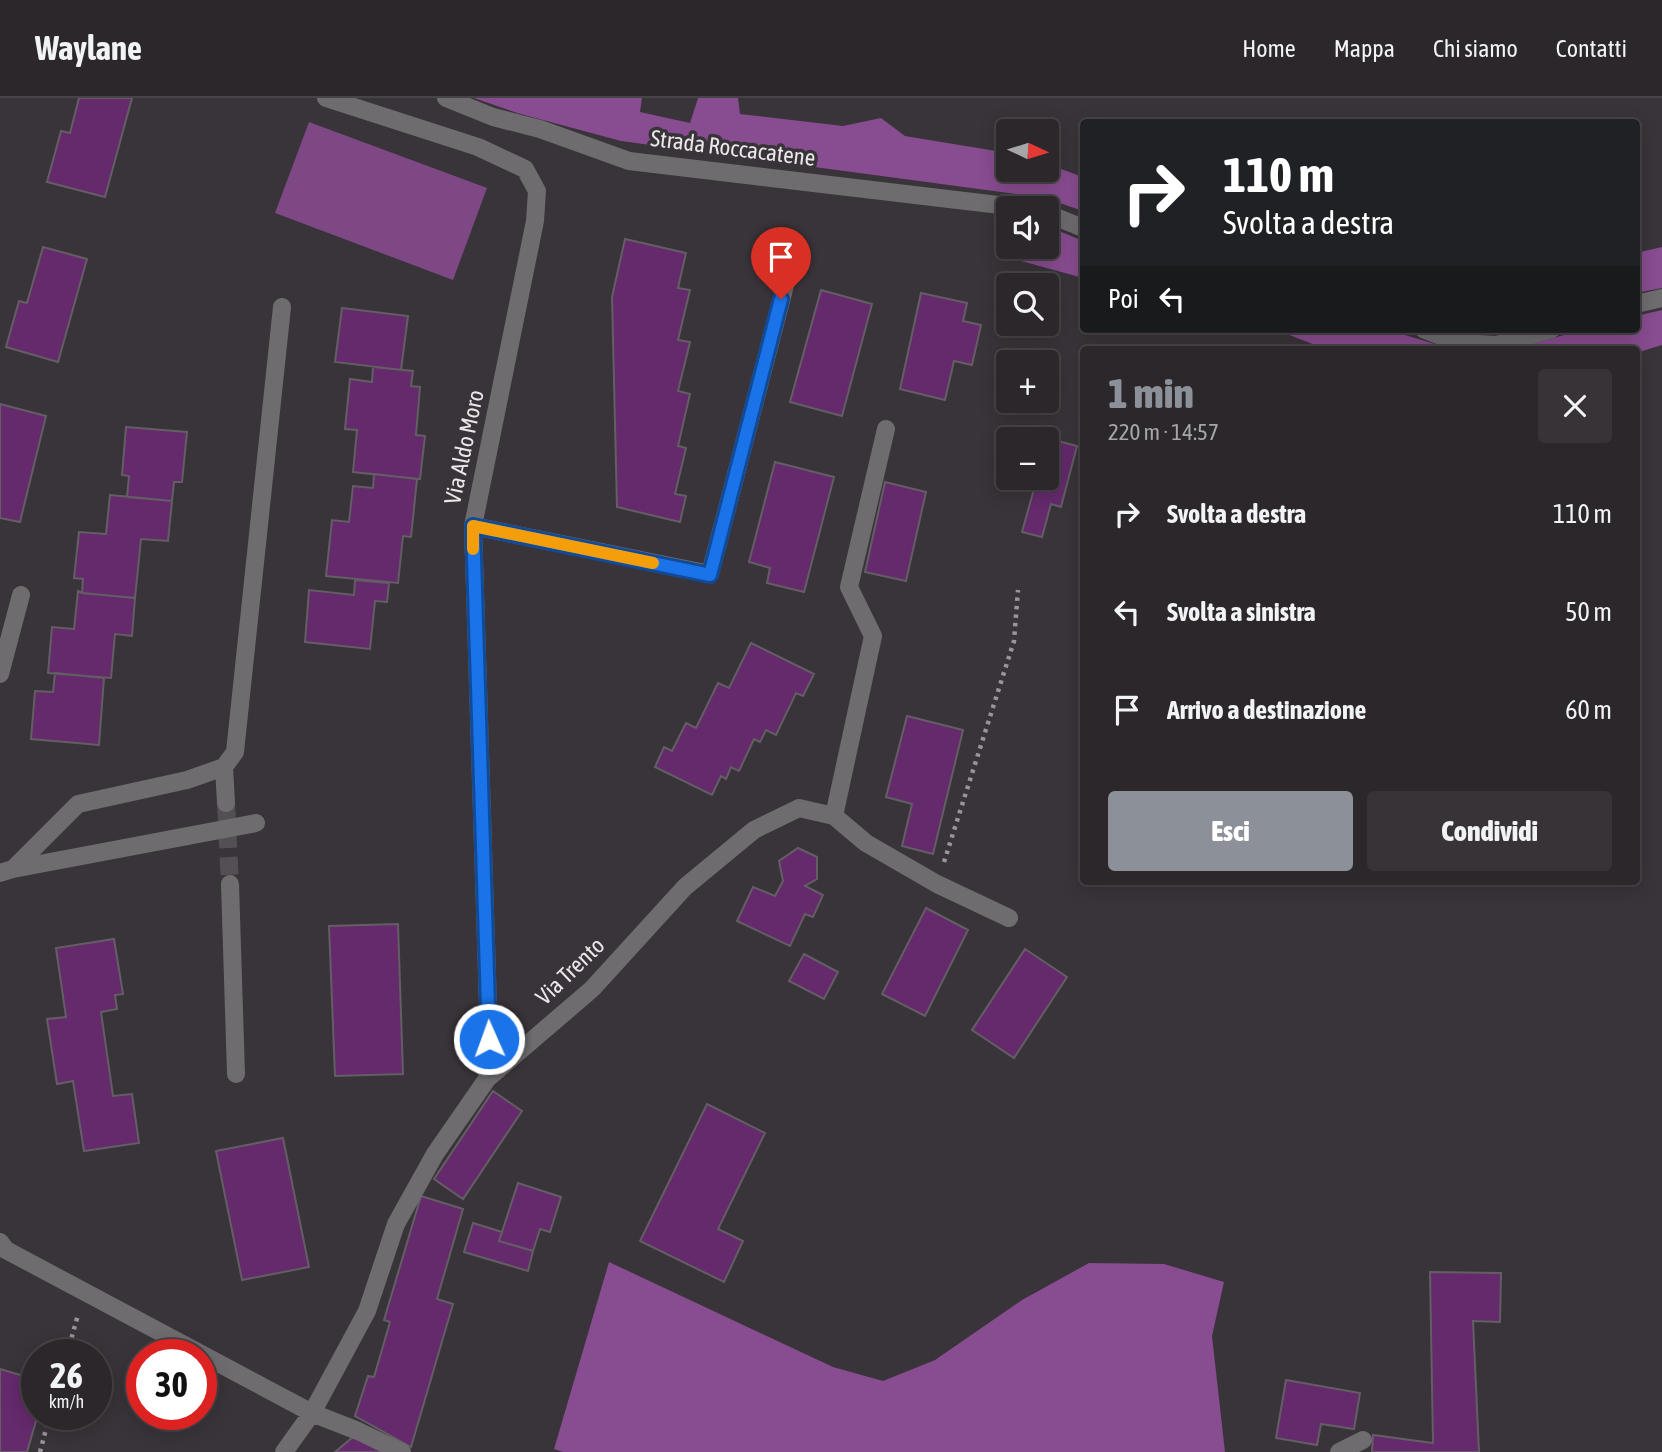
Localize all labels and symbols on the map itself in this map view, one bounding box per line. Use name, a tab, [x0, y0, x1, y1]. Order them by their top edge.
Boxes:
north arrow	[996, 119, 1059, 182]
street label: Strada Roccacatene	[649, 125, 817, 171]
pin	[751, 227, 811, 299]
street label: Via Aldo Moro	[439, 387, 489, 507]
street label: Via Trento	[530, 932, 610, 1010]
position arrow	[452, 1002, 526, 1076]
speed limit sign: 30	[126, 1339, 217, 1430]

